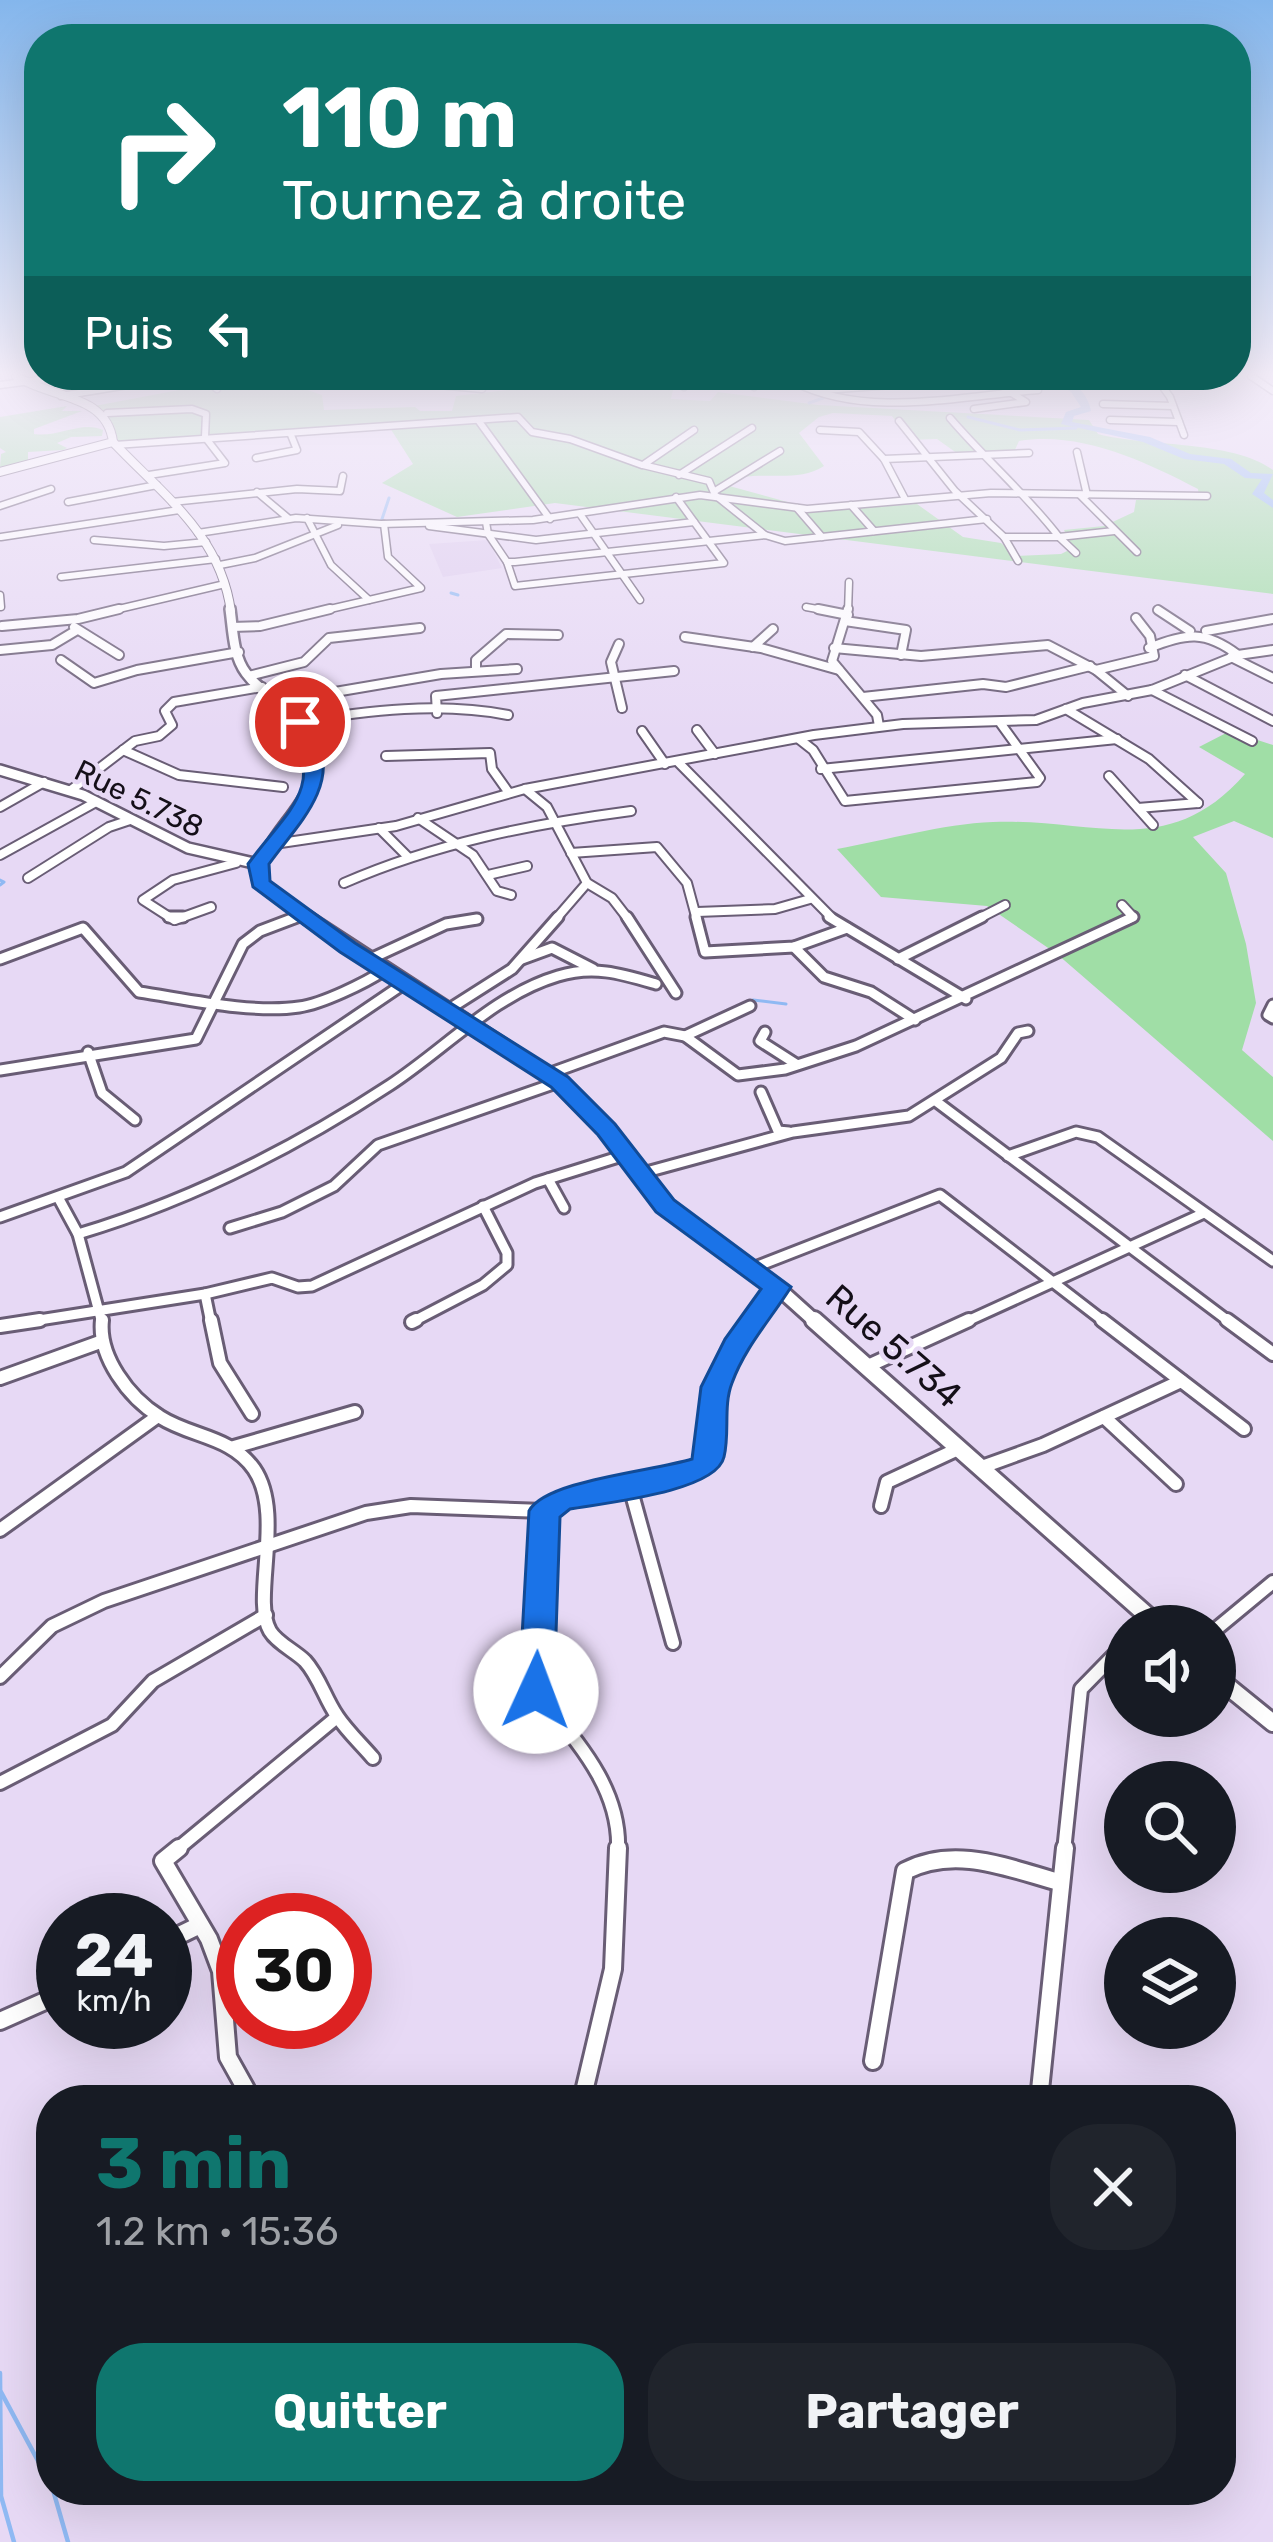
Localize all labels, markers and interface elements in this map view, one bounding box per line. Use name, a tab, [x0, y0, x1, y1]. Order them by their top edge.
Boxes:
text: 110 m	[282, 68, 517, 168]
icon: right	[84, 72, 240, 228]
text: Tournez à droite	[282, 169, 686, 233]
icon: left	[198, 300, 264, 366]
text: Puis	[84, 307, 174, 360]
pin	[249, 671, 351, 773]
icon: arrive	[267, 689, 333, 755]
street label: Rue 5.738	[69, 752, 209, 846]
street label: Rue 5.734	[817, 1275, 971, 1417]
map controls	[1104, 1605, 1236, 2049]
button: sound	[1104, 1605, 1236, 1737]
position arrow	[473, 1628, 599, 1754]
button: search	[1104, 1761, 1236, 1893]
speed limit sign: 30	[216, 1893, 372, 2049]
button: layers	[1104, 1917, 1236, 2049]
text: 24	[74, 1920, 154, 1991]
text: km/h	[77, 1983, 151, 2019]
text: 3 min	[96, 2121, 292, 2206]
button: close	[1050, 2124, 1176, 2250]
text: 1.2 km · 15:36	[96, 2209, 339, 2255]
button: Quitter	[96, 2343, 624, 2481]
button: Partager	[648, 2343, 1176, 2481]

